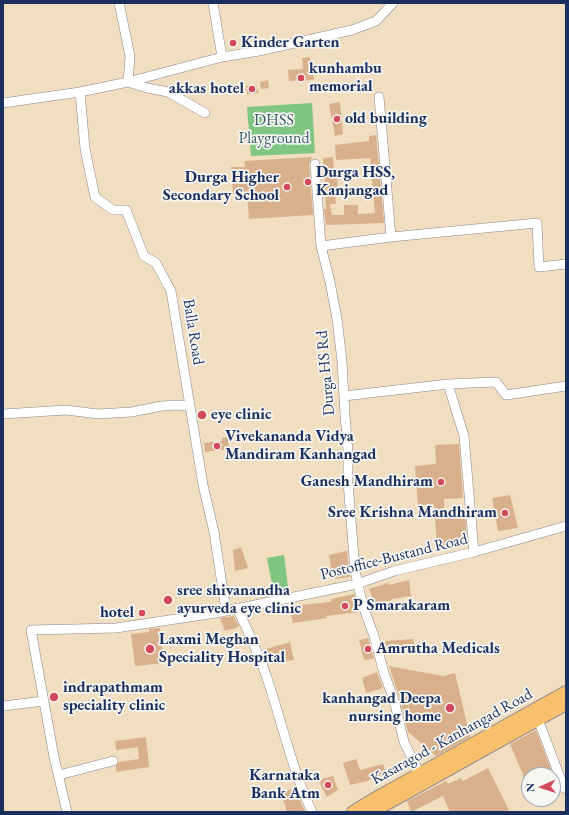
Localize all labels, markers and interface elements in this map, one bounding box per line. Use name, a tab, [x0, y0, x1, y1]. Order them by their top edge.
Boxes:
place label: Kinder Garten	[241, 33, 340, 53]
marker: Kinder Garten	[228, 38, 238, 48]
place label: kunhambu memorial	[309, 59, 382, 97]
marker: kunhambu memorial	[296, 73, 306, 83]
place label: akkas hotel	[169, 79, 244, 99]
marker: akkas hotel	[247, 84, 257, 94]
place label: old building	[345, 109, 427, 129]
park label: DHSS Playground	[238, 111, 310, 149]
marker: old building	[332, 114, 342, 124]
place label: Durga HSS, Kanjangad	[316, 163, 395, 201]
place label: Durga Higher Secondary School	[163, 168, 279, 206]
marker: Durga HSS, Kanjangad	[303, 177, 313, 187]
marker: Durga Higher Secondary School	[282, 182, 292, 192]
street label: Balla Road	[178, 298, 208, 366]
street label: Durga HS Rd	[313, 330, 339, 416]
place label: eye clinic	[211, 405, 272, 425]
marker: eye clinic	[196, 409, 208, 421]
place label: Vivekananda Vidya Mandiram Kanhangad	[225, 427, 376, 465]
marker: Vivekananda Vidya Mandiram Kanhangad	[212, 441, 222, 451]
place label: Ganesh Mandhiram	[301, 472, 433, 492]
marker: Ganesh Mandhiram	[436, 477, 446, 487]
place label: Sree Krishna Mandhiram	[328, 503, 497, 523]
marker: Sree Krishna Mandhiram	[500, 508, 510, 518]
street label: Postoffice-Bustand Road	[318, 529, 470, 585]
place label: sree shivanandha ayurveda eye clinic	[177, 581, 301, 619]
marker: sree shivanandha ayurveda eye clinic	[162, 594, 174, 606]
place label: P Smarakaram	[353, 596, 450, 616]
marker: P Smarakaram	[340, 601, 350, 611]
place label: hotel	[100, 603, 134, 623]
marker: hotel	[137, 608, 147, 618]
place label: Laxmi Meghan Speciality Hospital	[159, 630, 285, 668]
place label: Amrutha Medicals	[376, 639, 500, 659]
marker: Laxmi Meghan Speciality Hospital	[144, 643, 156, 655]
marker: Amrutha Medicals	[363, 644, 373, 654]
place label: indrapathmam speciality clinic	[63, 678, 165, 716]
street label: Kasaragod - Kanhangad Road	[368, 685, 536, 789]
place label: kanhangad Deepa nursing home	[322, 689, 441, 727]
marker: indrapathmam speciality clinic	[48, 691, 60, 703]
marker: kanhangad Deepa nursing home	[444, 702, 456, 714]
place label: Karnataka Bank Atm	[249, 766, 320, 804]
north arrow	[521, 767, 561, 807]
marker: Karnataka Bank Atm	[323, 780, 333, 790]
text: N	[523, 783, 537, 792]

